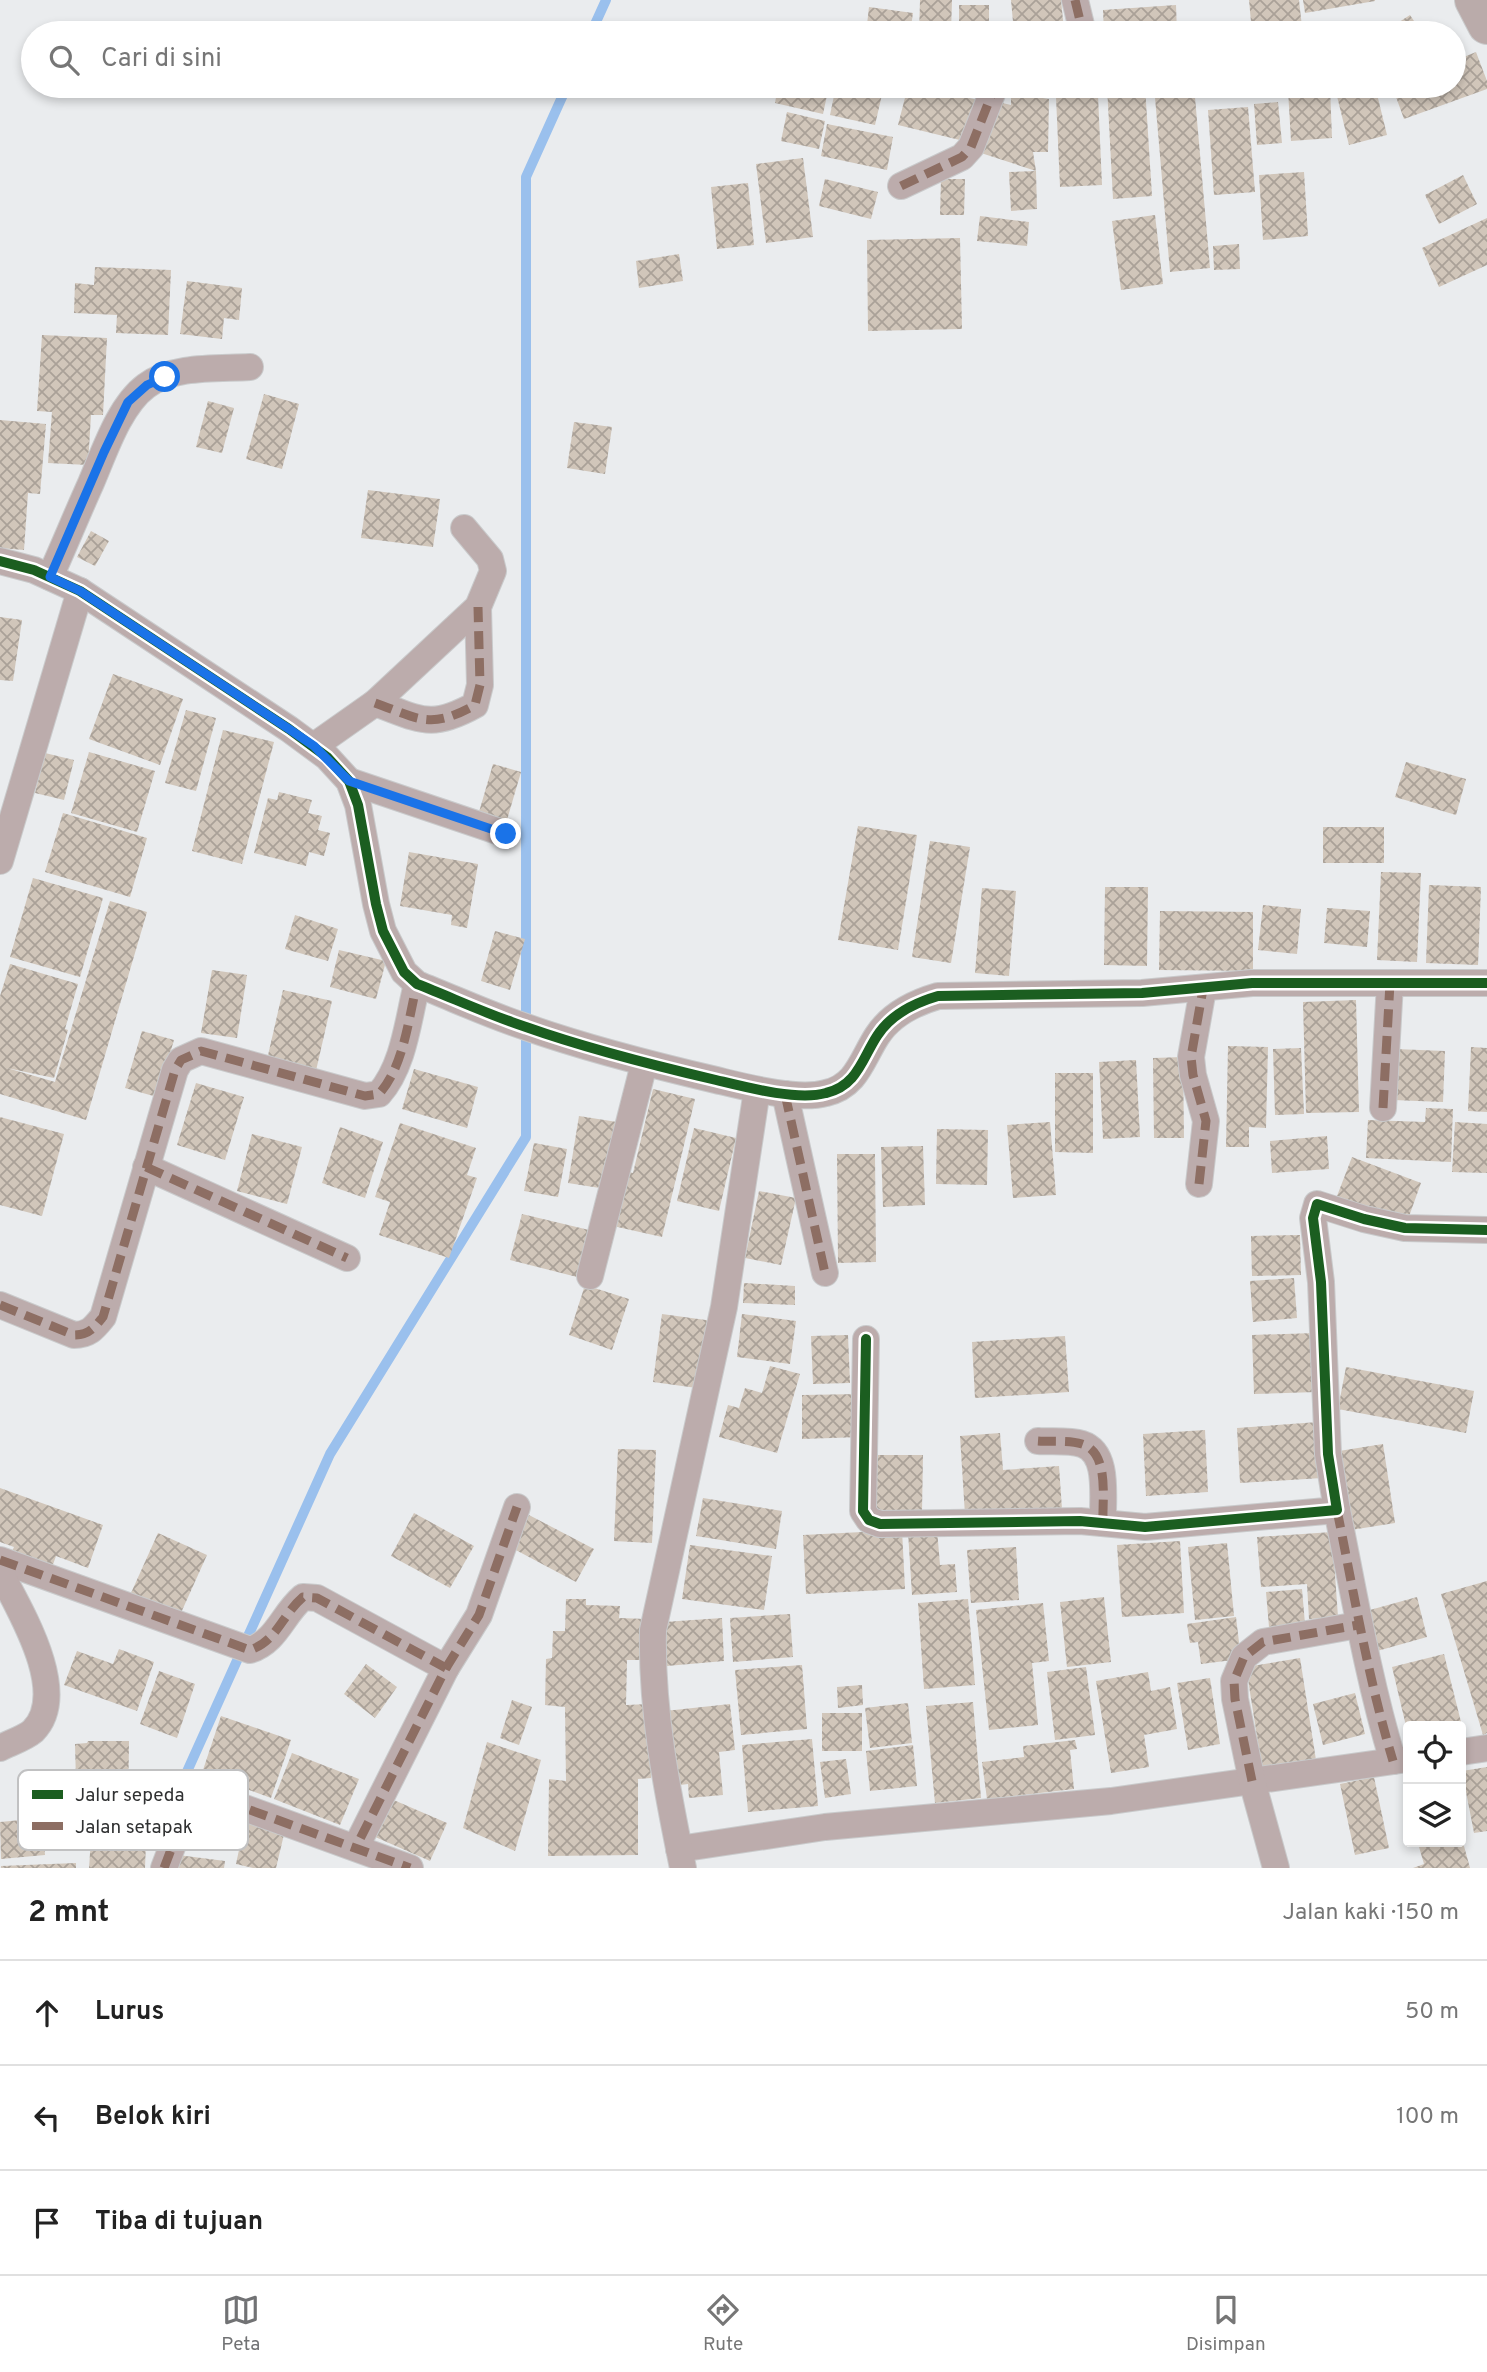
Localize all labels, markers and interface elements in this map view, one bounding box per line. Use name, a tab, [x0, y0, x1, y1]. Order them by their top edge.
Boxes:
search box	[21, 21, 1466, 98]
icon: search	[45, 41, 83, 79]
text: Cari di sini	[101, 43, 222, 76]
route start	[149, 361, 180, 392]
route end	[490, 818, 521, 849]
map controls	[1403, 1721, 1466, 1847]
button: locate	[1403, 1721, 1466, 1784]
legend	[18, 1770, 248, 1850]
text: Jalur sepeda	[75, 1784, 184, 1808]
button: layers	[1403, 1784, 1466, 1847]
text: Jalan setapak	[75, 1816, 193, 1840]
text: 2 mnt	[28, 1895, 109, 1932]
text: Jalan kaki · 150 m	[1282, 1899, 1459, 1928]
icon: ahead	[28, 1994, 66, 2032]
text: Lurus	[95, 1996, 164, 2029]
text: 50 m	[1405, 1998, 1459, 2027]
icon: left	[28, 2099, 66, 2137]
text: Belok kiri	[95, 2101, 211, 2134]
text: 100 m	[1396, 2103, 1459, 2132]
icon: arrive	[28, 2204, 66, 2242]
text: Tiba di tujuan	[95, 2206, 263, 2239]
tab: Peta	[221, 2291, 260, 2357]
tab: Rute	[703, 2291, 743, 2357]
tab: Disimpan	[1186, 2291, 1266, 2357]

